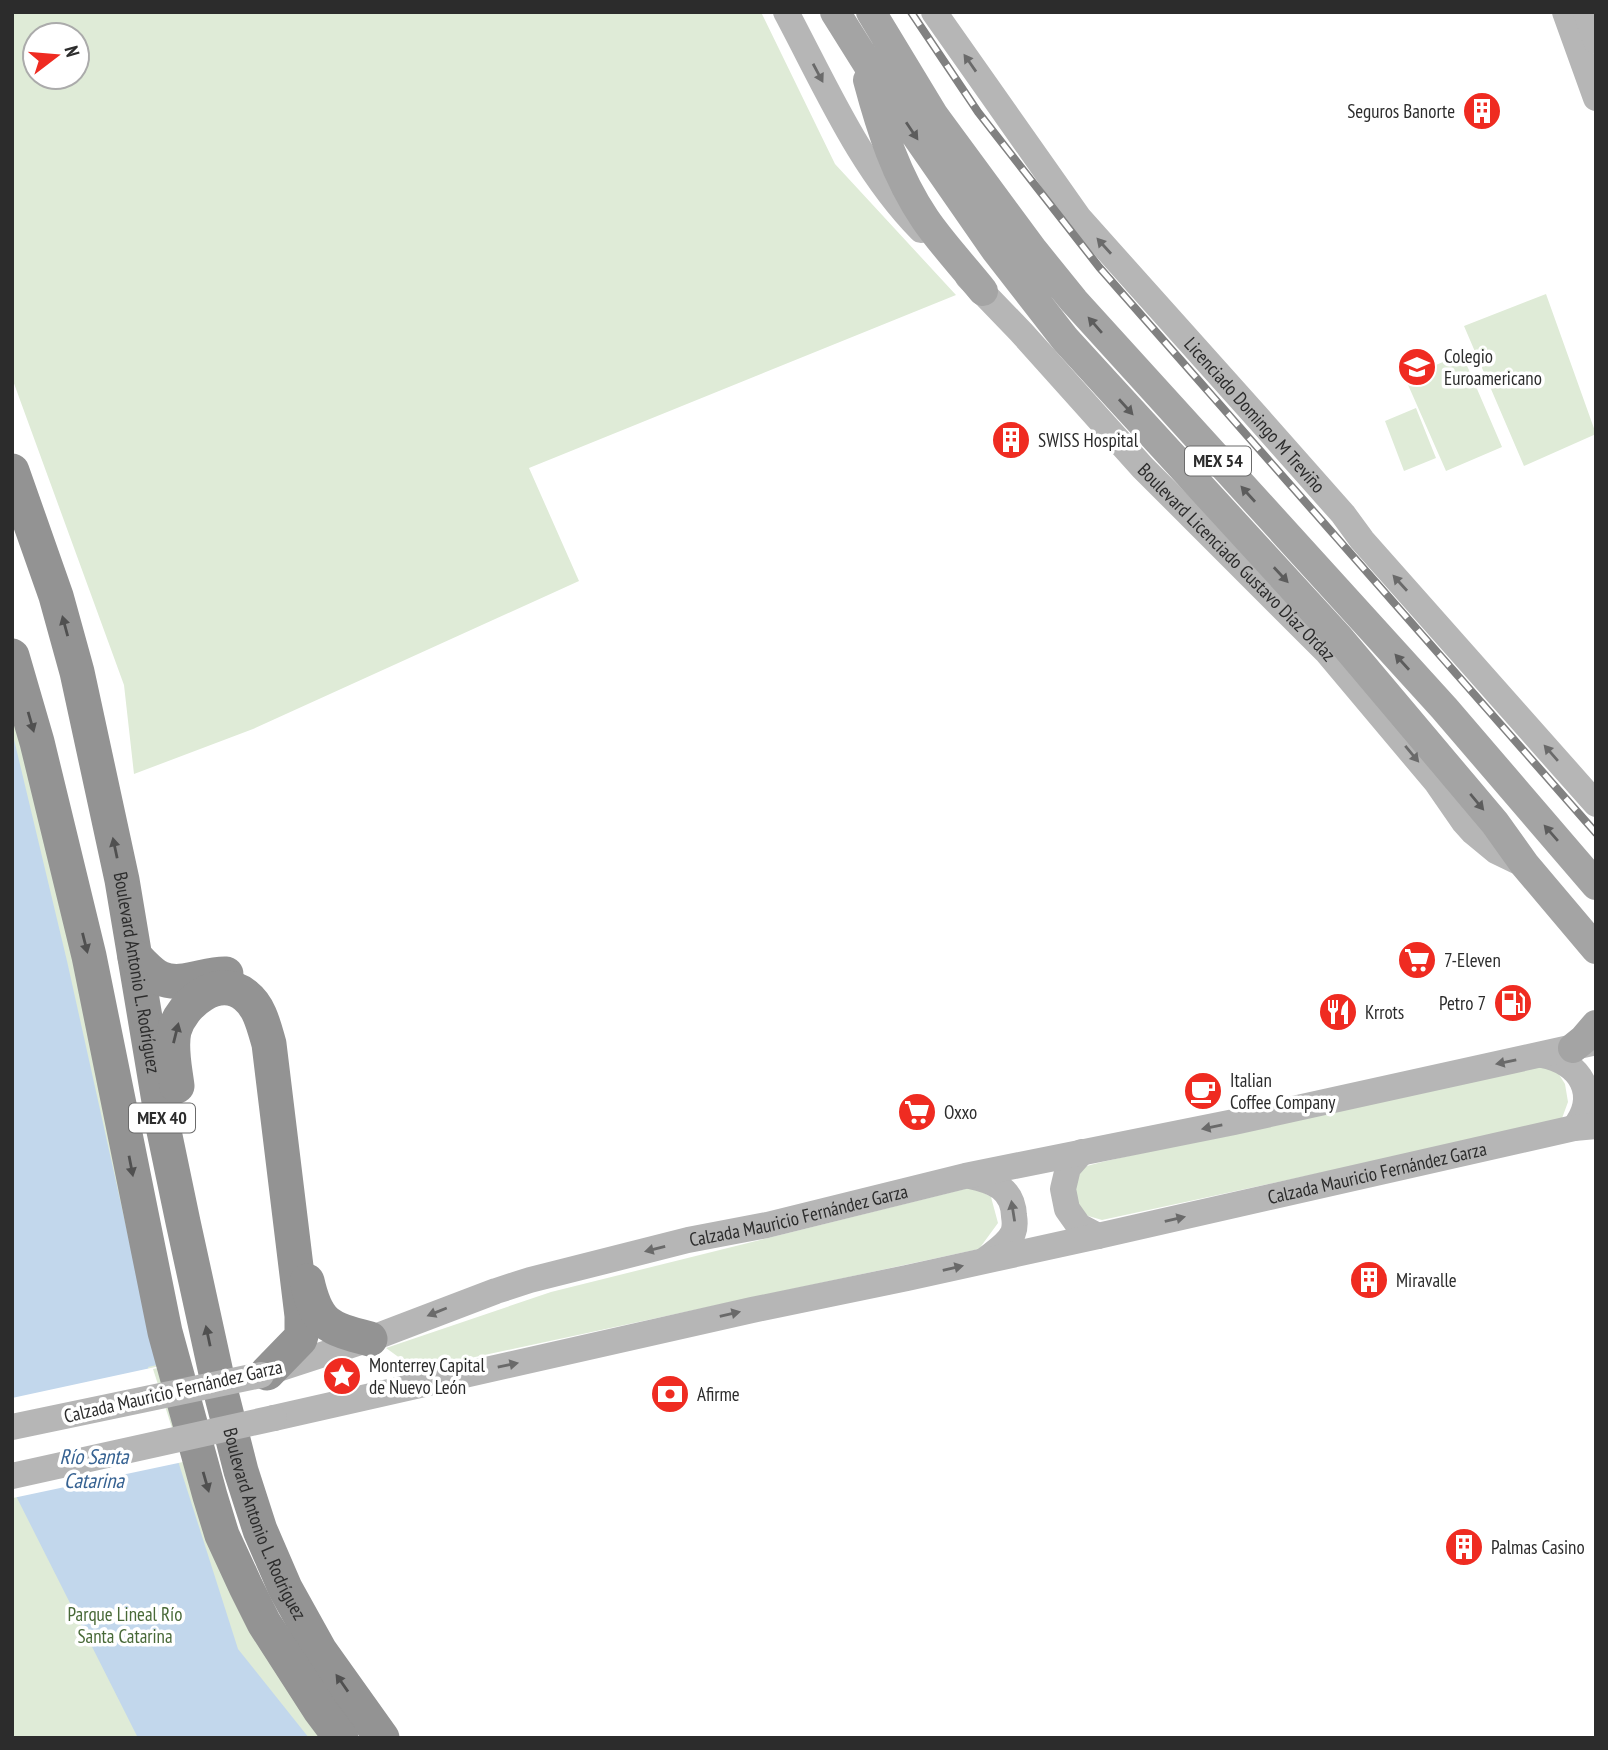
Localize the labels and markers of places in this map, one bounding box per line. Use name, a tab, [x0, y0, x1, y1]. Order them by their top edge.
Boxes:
building icon: Seguros Banorte	[1461, 90, 1503, 132]
place label: Seguros Banorte	[1347, 99, 1455, 123]
place label: Colegio Euroamericano	[1444, 344, 1542, 390]
school or university icon: Colegio Euroamericano	[1396, 346, 1438, 388]
building icon: SWISS Hospital	[990, 419, 1032, 461]
place label: SWISS Hospital	[1038, 428, 1139, 452]
supermarket icon: 7-Eleven	[1396, 939, 1438, 981]
place label: 7-Eleven	[1444, 948, 1501, 972]
fuel station icon: Petro 7	[1492, 982, 1534, 1024]
restaurant icon: Krrots	[1317, 991, 1359, 1033]
place label: Petro 7	[1439, 991, 1486, 1015]
place label: Krrots	[1365, 1000, 1404, 1024]
place label: Italian Coffee Company	[1230, 1068, 1336, 1114]
cafe icon: Italian Coffee Company	[1182, 1070, 1224, 1112]
supermarket icon: Oxxo	[896, 1091, 938, 1133]
place label: Oxxo	[944, 1100, 977, 1124]
building icon: Miravalle	[1348, 1259, 1390, 1301]
place label: Miravalle	[1396, 1268, 1457, 1292]
place label: Monterrey Capital de Nuevo León	[369, 1353, 485, 1399]
place icon: Monterrey Capital de Nuevo León	[321, 1355, 363, 1397]
bank icon: Afirme	[649, 1373, 691, 1415]
place label: Afirme	[697, 1382, 740, 1406]
building icon: Palmas Casino	[1443, 1526, 1485, 1568]
place label: Palmas Casino	[1491, 1535, 1585, 1559]

